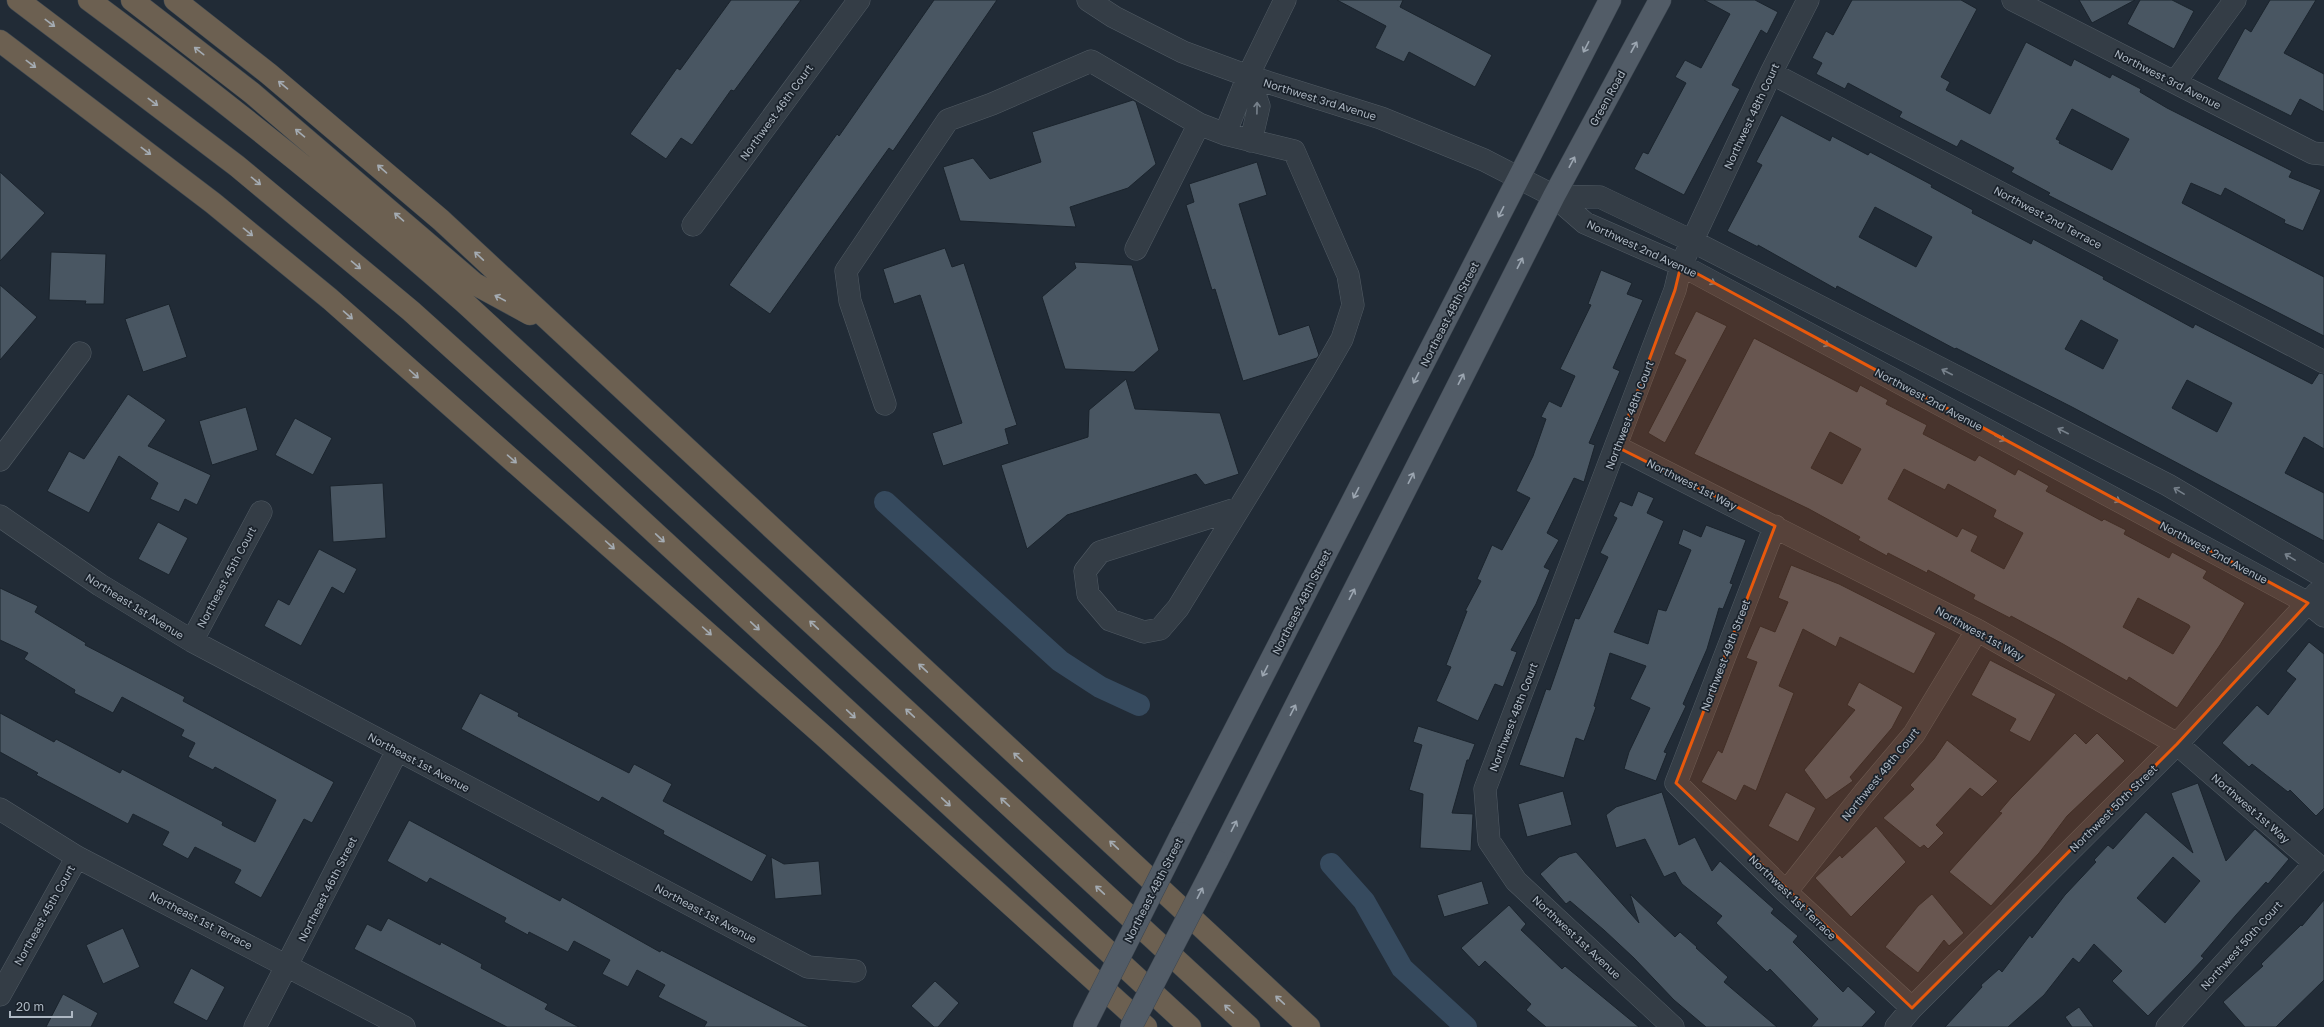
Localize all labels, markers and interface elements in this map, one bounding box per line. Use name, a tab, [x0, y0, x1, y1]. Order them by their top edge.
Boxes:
one-way arrow	[44, 19, 55, 27]
one-way arrow	[1582, 41, 1589, 53]
one-way arrow	[1631, 42, 1639, 54]
one-way arrow	[193, 47, 204, 56]
street label: Northwest 3rd Avenue	[2113, 47, 2223, 111]
one-way arrow	[26, 60, 37, 68]
street label: Northwest 46th Court	[737, 61, 815, 163]
street label: Northwest 48th Court	[1721, 61, 1781, 171]
street label: Green Road	[1586, 68, 1628, 128]
street label: Northwest 3rd Avenue	[1262, 76, 1378, 122]
one-way arrow	[277, 81, 288, 90]
one-way arrow	[148, 98, 159, 106]
one-way arrow	[1253, 102, 1261, 115]
one-way arrow	[294, 129, 305, 138]
one-way arrow	[141, 147, 152, 155]
one-way arrow	[1569, 156, 1577, 168]
one-way arrow	[377, 164, 387, 173]
one-way arrow	[251, 177, 262, 186]
street label: Northwest 2nd Terrace	[1992, 183, 2104, 251]
one-way arrow	[1496, 206, 1504, 218]
one-way arrow	[393, 213, 404, 222]
street label: Northwest 2nd Avenue	[1585, 217, 1699, 279]
one-way arrow	[243, 227, 254, 236]
one-way arrow	[474, 251, 484, 261]
one-way arrow	[1517, 257, 1524, 269]
street label: Northeast 48th Street	[1417, 259, 1481, 369]
one-way arrow	[350, 260, 361, 269]
one-way arrow	[1704, 278, 1716, 285]
one-way arrow	[494, 293, 506, 301]
one-way arrow	[343, 310, 353, 320]
one-way arrow	[1818, 339, 1830, 347]
street label: Northwest 48th Court	[1602, 359, 1656, 471]
street label: Northwest 2nd Avenue	[1873, 365, 1985, 433]
one-way arrow	[1942, 368, 1954, 375]
one-way arrow	[409, 369, 420, 378]
one-way arrow	[1412, 372, 1419, 384]
one-way arrow	[1458, 373, 1465, 385]
one-way arrow	[2057, 427, 2069, 434]
one-way arrow	[1994, 434, 2006, 442]
one-way arrow	[507, 454, 518, 463]
street label: Northwest 1st Way	[1645, 456, 1739, 512]
one-way arrow	[1408, 473, 1415, 485]
one-way arrow	[2173, 486, 2185, 494]
one-way arrow	[1352, 487, 1360, 499]
one-way arrow	[2109, 496, 2121, 504]
street label: Northwest 2nd Avenue	[2158, 518, 2270, 586]
street label: Northeast 45th Court	[194, 524, 258, 630]
one-way arrow	[654, 533, 665, 542]
one-way arrow	[605, 540, 615, 550]
street label: Northeast 48th Street	[1269, 547, 1333, 657]
one-way arrow	[2285, 553, 2296, 561]
street label: Northeast 1st Avenue	[83, 570, 187, 642]
one-way arrow	[1349, 588, 1356, 600]
street label: Northwest 49th Street	[1698, 597, 1752, 713]
street label: Northwest 1st Way	[1933, 603, 2027, 663]
one-way arrow	[750, 621, 760, 630]
one-way arrow	[810, 621, 820, 630]
one-way arrow	[702, 627, 712, 636]
street label: Northwest 48th Court	[1486, 661, 1540, 773]
one-way arrow	[918, 663, 928, 673]
one-way arrow	[1261, 665, 1268, 677]
one-way arrow	[1290, 704, 1297, 716]
one-way arrow	[845, 709, 855, 718]
one-way arrow	[905, 709, 915, 718]
street label: Northwest 49th Court	[1839, 725, 1921, 823]
street label: Northeast 1st Avenue	[366, 730, 472, 794]
one-way arrow	[1013, 752, 1023, 761]
street label: Northwest 50th Street	[2067, 762, 2159, 854]
street label: Northwest 1st Way	[2209, 771, 2293, 845]
one-way arrow	[941, 797, 951, 807]
one-way arrow	[1000, 797, 1010, 807]
one-way arrow	[1231, 820, 1238, 832]
street label: Northeast 46th Street	[295, 834, 359, 944]
street label: Northeast 48th Street	[1121, 835, 1185, 945]
one-way arrow	[1109, 841, 1119, 850]
street label: Northwest 1st Terrace	[1747, 852, 1839, 942]
street label: Northeast 45th Court	[11, 862, 77, 968]
street label: Northeast 1st Avenue	[653, 881, 759, 945]
one-way arrow	[1095, 886, 1105, 895]
one-way arrow	[1197, 887, 1204, 899]
street label: Northeast 1st Terrace	[147, 888, 255, 952]
street label: Northwest 1st Avenue	[1530, 893, 1624, 981]
street label: Northwest 50th Court	[2198, 898, 2284, 992]
scale bar	[10, 993, 72, 1019]
one-way arrow	[1275, 996, 1286, 1005]
text: 20 m	[16, 999, 44, 1014]
one-way arrow	[1224, 1004, 1234, 1014]

